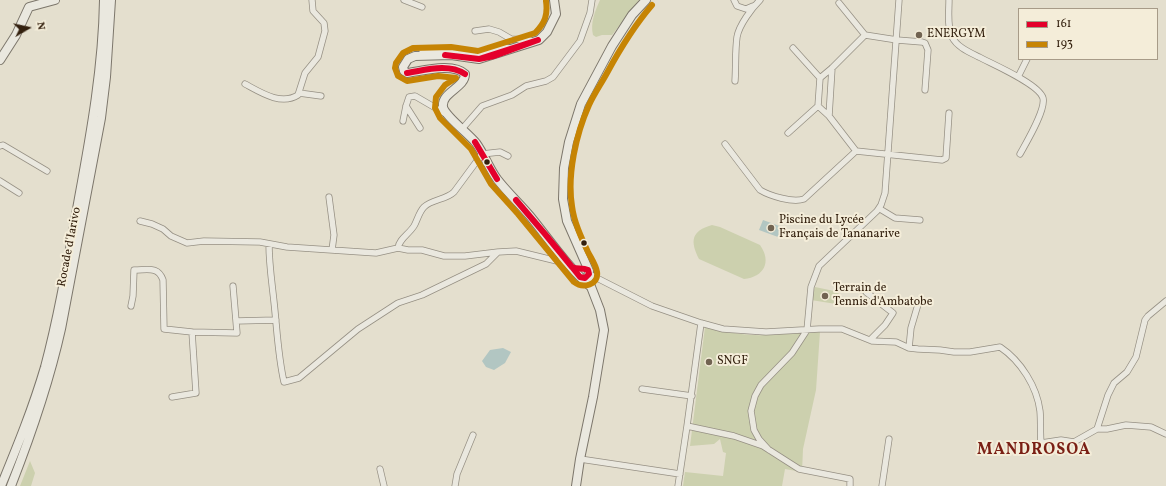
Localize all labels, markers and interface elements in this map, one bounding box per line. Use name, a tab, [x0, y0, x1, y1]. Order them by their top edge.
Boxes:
north arrow	[8, 8, 48, 48]
legend	[1018, 8, 1158, 60]
text: 161	[1056, 16, 1071, 32]
text: N	[32, 21, 48, 31]
place label: ENERGYM	[927, 28, 985, 42]
marker: ENERGYM	[914, 30, 924, 40]
text: 193	[1056, 36, 1073, 52]
unlabelled marker	[482, 157, 492, 167]
street label: Rocade d'Iarivo	[55, 206, 85, 288]
place label: Piscine du Lycée Français de Tananarive	[779, 214, 900, 242]
marker: Piscine du Lycée Français de Tananarive	[766, 223, 776, 233]
unlabelled marker	[579, 238, 589, 248]
place label: Terrain de Tennis d'Ambatobe	[833, 282, 932, 310]
marker: Terrain de Tennis d'Ambatobe	[820, 291, 830, 301]
place label: SNGF	[717, 355, 748, 369]
marker: SNGF	[704, 357, 714, 367]
district label: MANDROSOA	[977, 441, 1091, 461]

